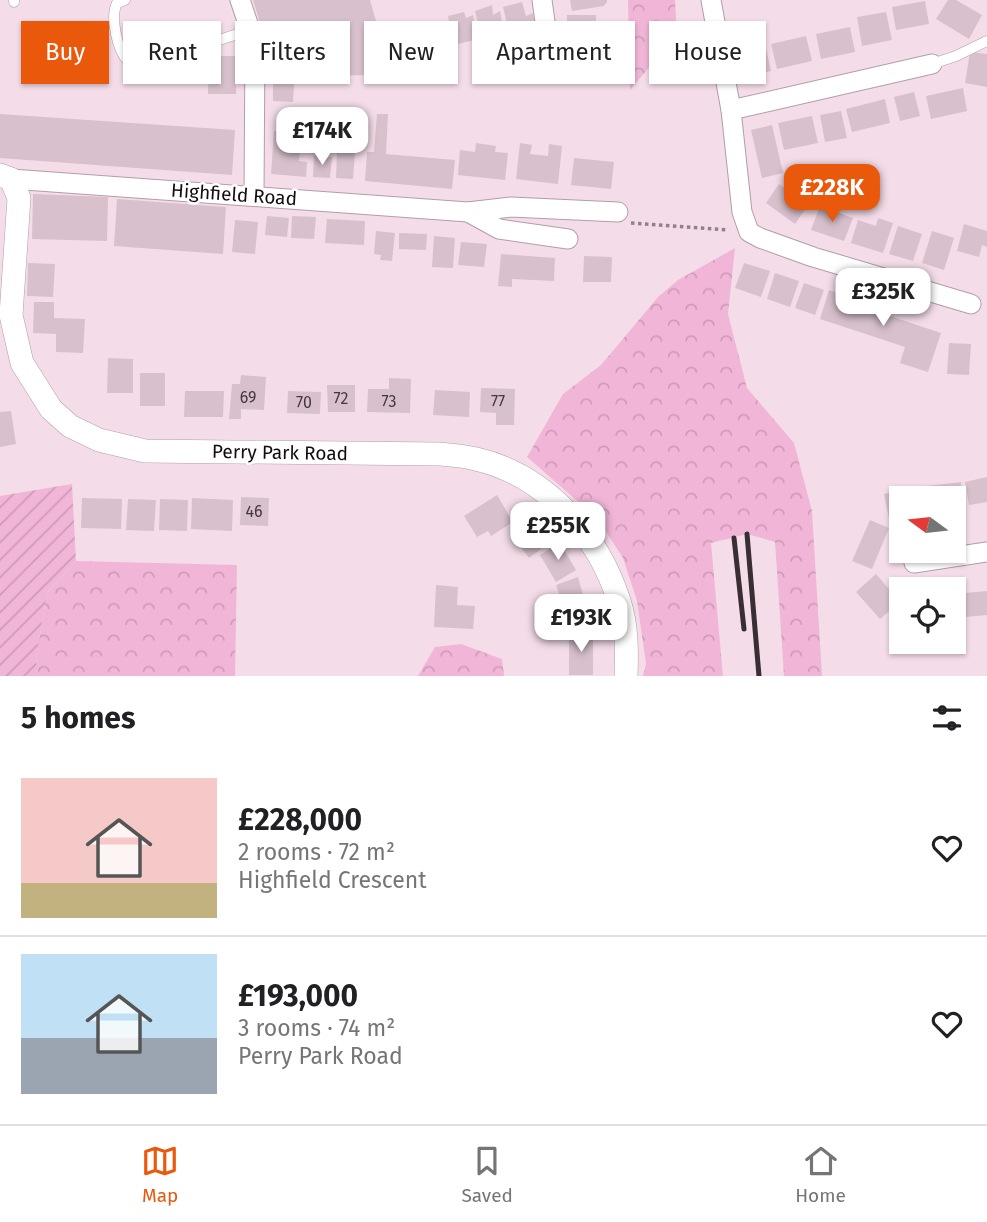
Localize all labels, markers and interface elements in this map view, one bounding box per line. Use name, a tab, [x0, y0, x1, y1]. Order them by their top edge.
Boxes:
chip: Buy	[21, 21, 109, 84]
chip: Rent	[123, 21, 221, 84]
chip: Filters	[235, 21, 350, 84]
chip: New	[364, 21, 458, 84]
chip: Apartment	[472, 21, 635, 84]
chip: House	[649, 21, 766, 84]
pin: £174K	[273, 108, 371, 167]
text: £174K	[292, 116, 352, 144]
pin: £228K	[783, 164, 881, 224]
text: £228K	[800, 173, 864, 201]
street label: Highfield Road	[170, 179, 298, 210]
pin: £325K	[834, 268, 932, 328]
text: £325K	[852, 277, 914, 305]
house number: 69	[240, 388, 256, 407]
house number: 72	[334, 389, 348, 408]
house number: 73	[382, 392, 396, 411]
house number: 77	[491, 392, 505, 411]
house number: 70	[296, 393, 312, 412]
street label: Perry Park Road	[212, 440, 348, 465]
north arrow	[889, 486, 966, 564]
map controls	[889, 486, 966, 654]
house number: 46	[245, 502, 263, 521]
pin: £255K	[509, 503, 607, 562]
text: £255K	[526, 511, 590, 539]
button: locate	[889, 577, 966, 654]
pin: £193K	[532, 594, 630, 654]
text: £193K	[550, 603, 612, 631]
icon: filters	[928, 699, 966, 737]
text: 5 homes	[21, 700, 135, 736]
text: £228,000	[238, 802, 362, 838]
icon: home	[77, 806, 161, 890]
icon: heart	[928, 829, 966, 867]
text: 2 rooms · 72 m²	[238, 838, 395, 866]
text: Highfield Crescent	[238, 866, 427, 894]
text: £193,000	[238, 978, 358, 1014]
icon: home	[77, 982, 161, 1066]
icon: heart	[928, 1005, 966, 1043]
text: 3 rooms · 74 m²	[238, 1014, 395, 1042]
text: Perry Park Road	[238, 1042, 403, 1070]
tab: Map	[141, 1142, 179, 1207]
tab: Saved	[461, 1142, 513, 1207]
tab: Home	[795, 1142, 846, 1207]

